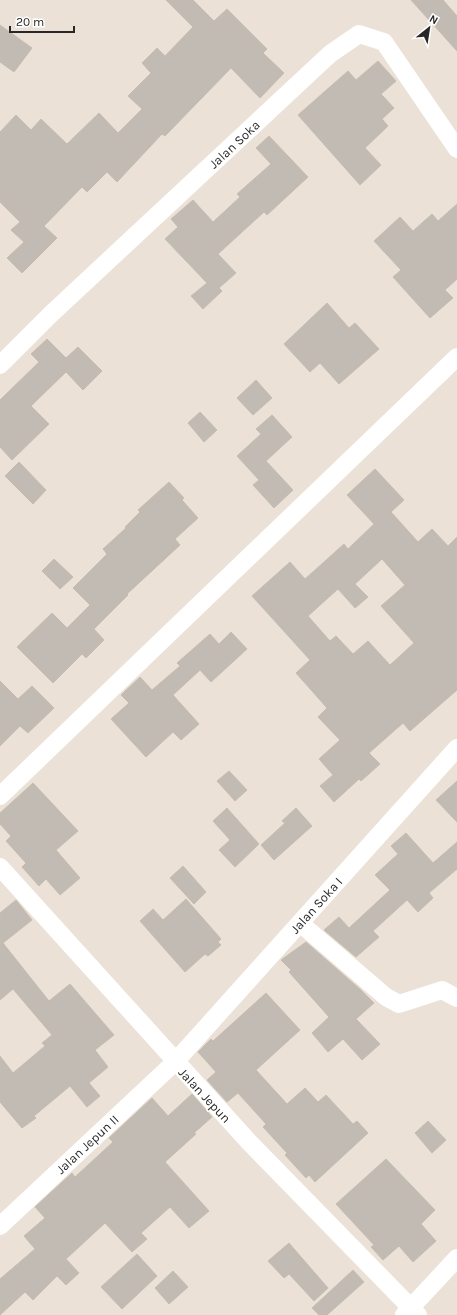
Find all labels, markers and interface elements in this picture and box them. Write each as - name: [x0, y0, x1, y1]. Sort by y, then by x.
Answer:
- scale bar: [10, 8, 74, 34]
- north arrow: [409, 8, 449, 48]
- text: N: [427, 12, 440, 27]
- text: 20 m: [16, 15, 44, 29]
- street label: Jalan Soka: [206, 117, 263, 172]
- street label: Jalan Soka I: [287, 874, 345, 936]
- street label: Jalan Jepun: [175, 1065, 234, 1126]
- street label: Jalan Jepun II: [53, 1112, 122, 1177]

